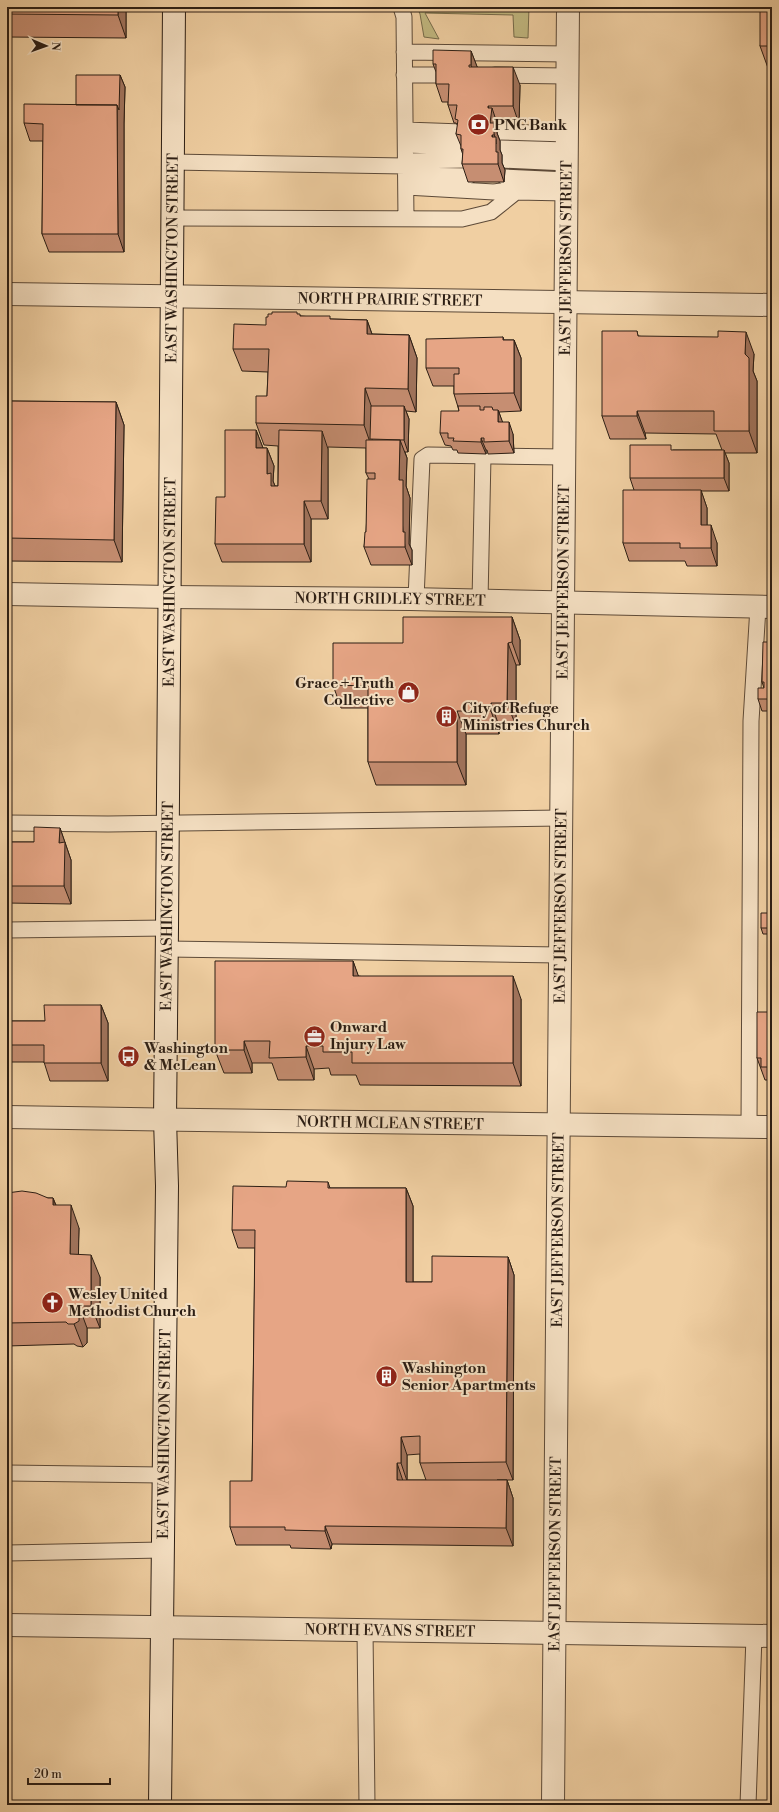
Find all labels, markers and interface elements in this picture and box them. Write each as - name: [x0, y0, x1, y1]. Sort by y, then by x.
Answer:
- north arrow: [26, 26, 66, 66]
- text: N: [48, 42, 62, 51]
- bank icon: PNC Bank: [466, 112, 492, 138]
- place label: PNC Bank: [494, 116, 568, 135]
- street label: EAST WASHINGTON STREET: [162, 153, 182, 363]
- street label: EAST JEFFERSON STREET: [556, 160, 576, 356]
- street label: NORTH PRAIRIE STREET: [297, 289, 483, 310]
- street label: EAST WASHINGTON STREET: [159, 477, 180, 687]
- street label: EAST JEFFERSON STREET: [553, 484, 574, 680]
- street label: NORTH GRIDLEY STREET: [294, 589, 486, 610]
- place label: Grace + Truth Collective: [295, 674, 395, 710]
- shop icon: Grace + Truth Collective: [396, 679, 422, 705]
- place label: City of Refuge Ministries Church: [462, 699, 590, 735]
- building icon: City of Refuge Ministries Church: [433, 704, 459, 730]
- street label: EAST WASHINGTON STREET: [157, 801, 177, 1011]
- street label: EAST JEFFERSON STREET: [550, 808, 571, 1004]
- place label: Onward Injury Law: [330, 1018, 406, 1054]
- office icon: Onward Injury Law: [301, 1023, 327, 1049]
- place label: Washington & McLean: [143, 1039, 229, 1075]
- bus stop icon: Washington & McLean: [116, 1044, 142, 1070]
- street label: NORTH MCLEAN STREET: [296, 1112, 484, 1134]
- street label: EAST JEFFERSON STREET: [547, 1132, 568, 1328]
- place label: Wesley United Methodist Church: [67, 1285, 197, 1321]
- church icon: Wesley United Methodist Church: [40, 1290, 66, 1316]
- street label: EAST WASHINGTON STREET: [154, 1328, 175, 1539]
- place label: Washington Senior Apartments: [401, 1359, 536, 1395]
- building icon: Washington Senior Apartments: [374, 1364, 400, 1390]
- street label: EAST JEFFERSON STREET: [545, 1456, 565, 1652]
- street label: NORTH EVANS STREET: [304, 1620, 476, 1641]
- scale bar: [28, 1760, 110, 1786]
- text: 20 m: [34, 1767, 62, 1782]

